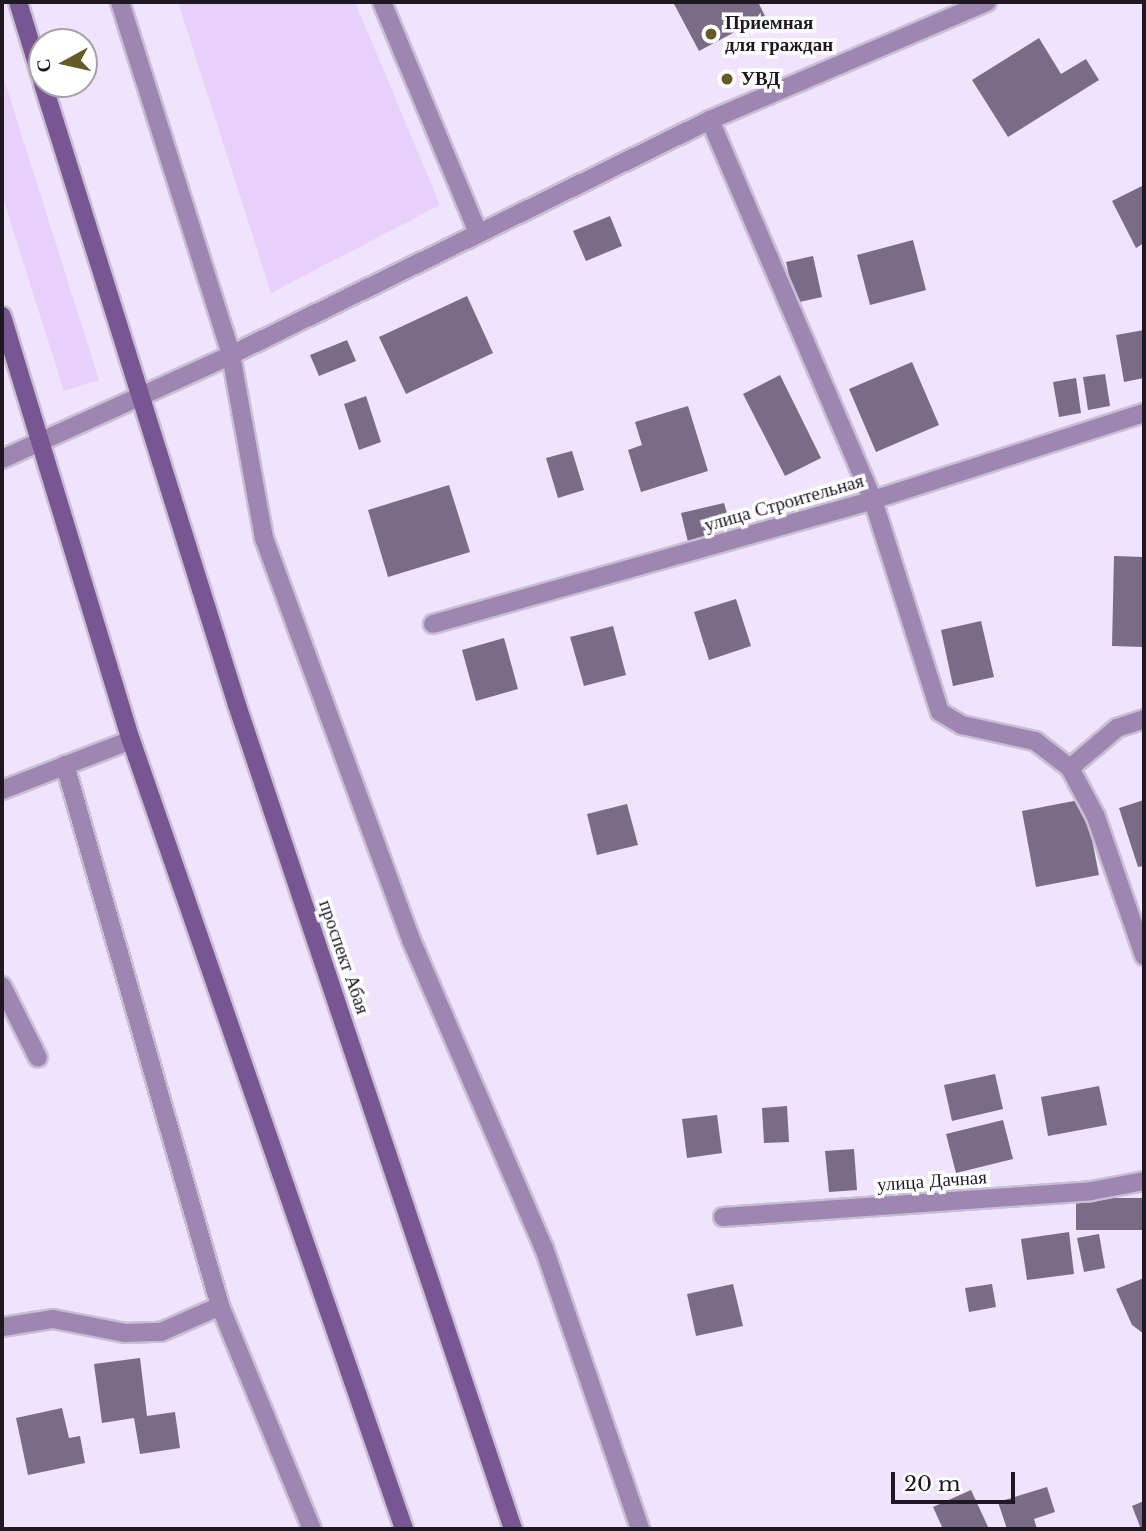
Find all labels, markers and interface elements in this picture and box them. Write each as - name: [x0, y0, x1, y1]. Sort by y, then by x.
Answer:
- place label: Приемная для граждан: [725, 12, 833, 56]
- marker: Приемная для граждан: [703, 26, 719, 42]
- north arrow: [28, 28, 98, 98]
- text: С: [31, 57, 56, 74]
- place label: УВД: [741, 68, 780, 90]
- marker: УВД: [719, 71, 735, 87]
- street label: улица Строительная: [702, 469, 866, 537]
- street label: проспект Абая: [314, 897, 374, 1017]
- street label: улица Дачная: [876, 1166, 988, 1196]
- scale bar: [894, 1458, 1018, 1502]
- text: 20 m: [904, 1471, 961, 1497]

